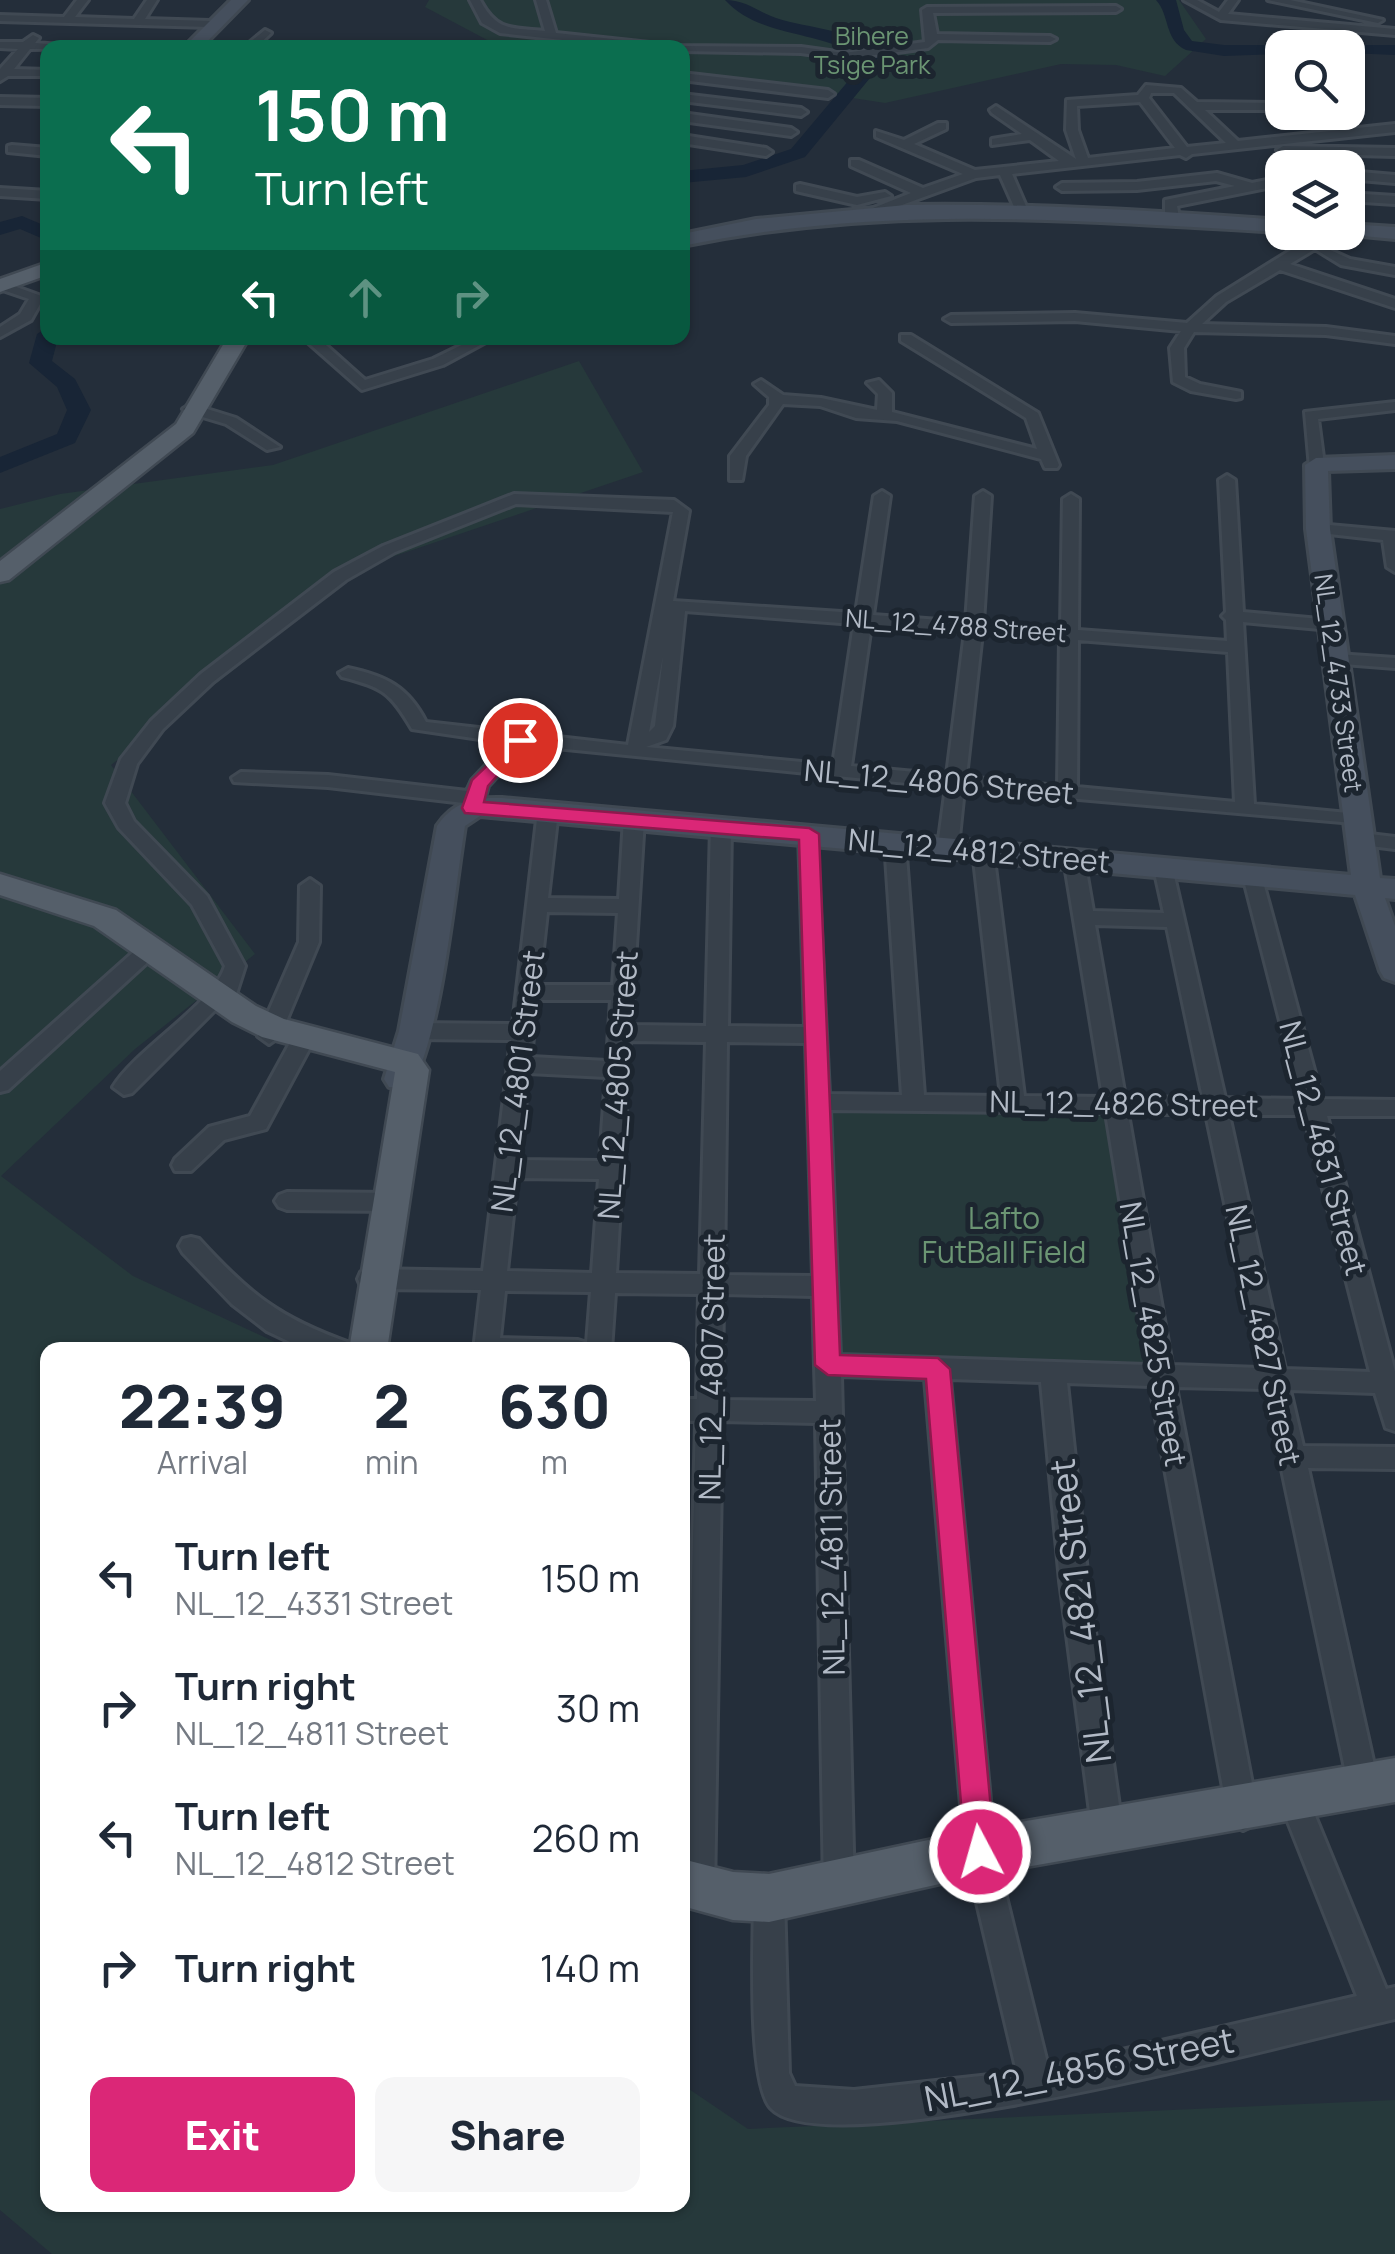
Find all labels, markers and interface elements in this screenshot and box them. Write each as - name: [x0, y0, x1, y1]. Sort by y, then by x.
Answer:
- park label: Bihere Tsige Park: [814, 18, 931, 82]
- map controls: [1265, 30, 1365, 250]
- button: search: [1265, 30, 1365, 130]
- text: 150 m: [255, 66, 450, 162]
- icon: left: [90, 80, 220, 210]
- button: layers: [1265, 150, 1365, 250]
- text: Turn left: [255, 157, 429, 219]
- icon: left: [233, 270, 288, 325]
- icon: ahead: [338, 270, 393, 325]
- icon: right: [443, 270, 498, 325]
- street label: NL_12_4733 Street: [1306, 572, 1372, 794]
- street label: NL_12_4788 Street: [844, 600, 1068, 650]
- pin: [478, 698, 563, 783]
- icon: arrive: [493, 713, 548, 768]
- street label: NL_12_4806 Street: [803, 749, 1075, 813]
- street label: NL_12_4812 Street: [847, 818, 1111, 882]
- street label: NL_12_4801 Street: [481, 948, 553, 1214]
- street label: NL_12_4805 Street: [587, 949, 647, 1221]
- street label: NL_12_4831 Street: [1270, 1016, 1378, 1280]
- street label: NL_12_4826 Street: [989, 1080, 1259, 1126]
- park label: Lafto FutBall Field: [922, 1197, 1086, 1272]
- street label: NL_12_4825 Street: [1111, 1199, 1197, 1469]
- street label: NL_12_4827 Street: [1216, 1201, 1312, 1469]
- street label: NL_12_4807 Street: [688, 1233, 734, 1501]
- text: 22:39: [119, 1364, 286, 1446]
- text: 2: [374, 1364, 410, 1446]
- text: 630: [498, 1364, 611, 1446]
- street label: NL_12_4811 Street: [808, 1418, 854, 1676]
- text: Arrival: [157, 1440, 248, 1484]
- text: min: [365, 1440, 419, 1484]
- text: m: [541, 1440, 568, 1484]
- street label: NL_12_4821 Street: [1038, 1456, 1122, 1766]
- text: Turn left: [175, 1529, 331, 1581]
- icon: left: [90, 1550, 145, 1605]
- text: 150 m: [540, 1551, 640, 1603]
- text: NL_12_4331 Street: [175, 1581, 453, 1625]
- text: Turn right: [175, 1659, 356, 1711]
- icon: right: [90, 1680, 145, 1735]
- text: 30 m: [556, 1681, 640, 1733]
- text: NL_12_4811 Street: [175, 1711, 449, 1755]
- text: Turn left: [175, 1789, 331, 1841]
- position arrow: [928, 1800, 1032, 1904]
- icon: left: [90, 1810, 145, 1865]
- text: 260 m: [532, 1811, 640, 1863]
- text: NL_12_4812 Street: [175, 1841, 455, 1885]
- icon: right: [90, 1940, 145, 1995]
- text: Turn right: [175, 1941, 356, 1993]
- text: 140 m: [540, 1941, 640, 1993]
- street label: NL_12_4856 Street: [920, 2015, 1238, 2123]
- button: Exit: [90, 2077, 355, 2192]
- button: Share: [375, 2077, 640, 2192]

